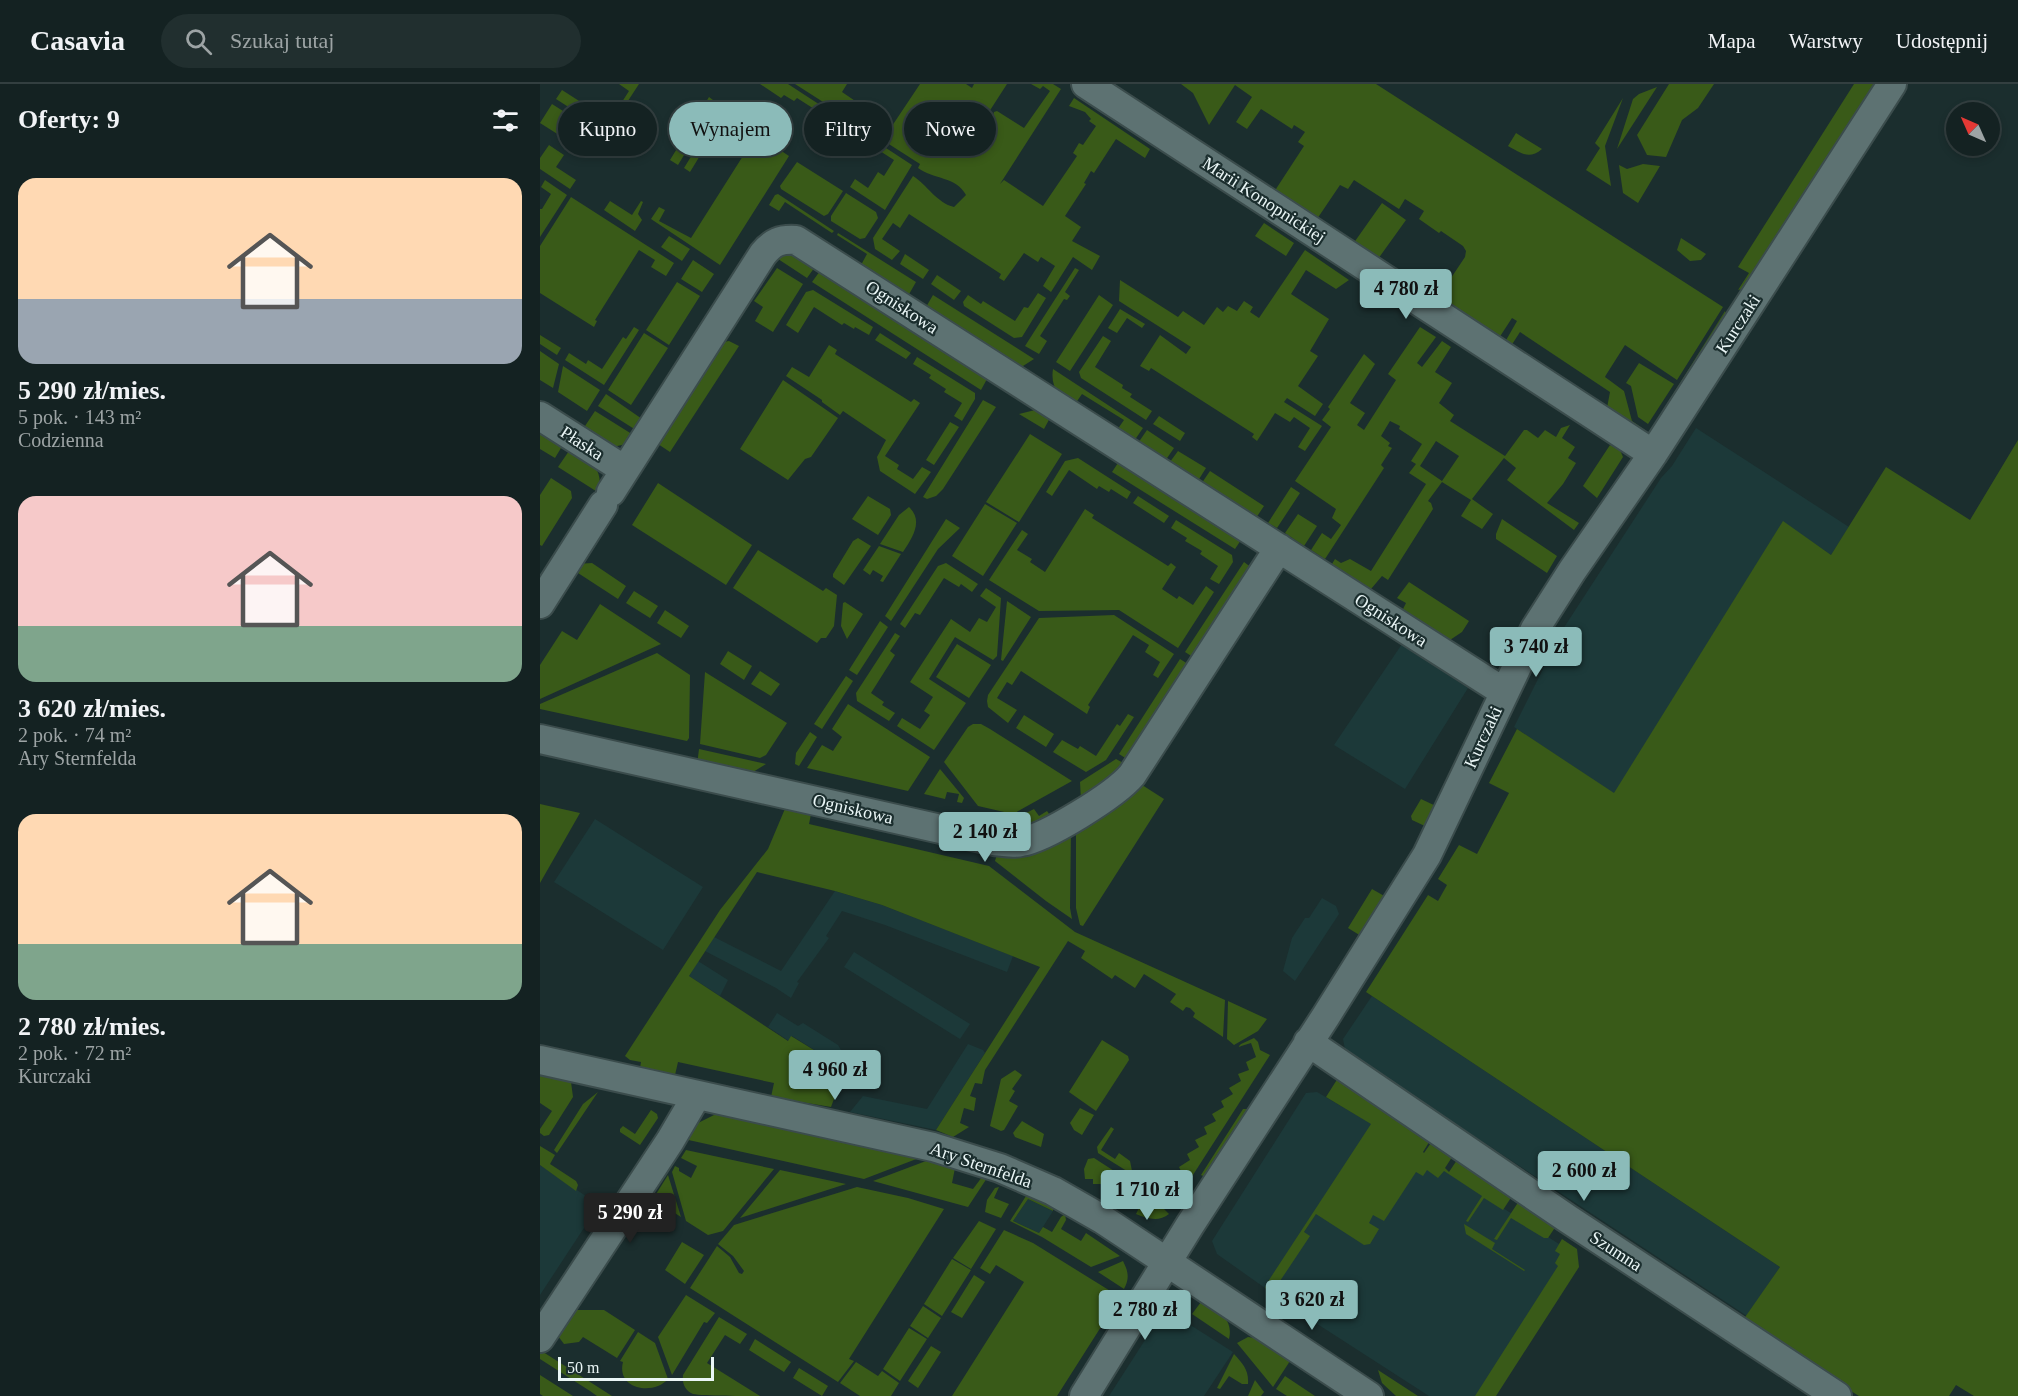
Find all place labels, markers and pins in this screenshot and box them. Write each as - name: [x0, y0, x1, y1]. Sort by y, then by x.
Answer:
- pin: 4 780 zł: [1344, 269, 1468, 320]
- pin: 3 740 zł: [1474, 627, 1598, 678]
- pin: 2 140 zł: [923, 812, 1047, 863]
- pin: 4 960 zł: [773, 1050, 897, 1101]
- pin: 2 600 zł: [1522, 1151, 1646, 1202]
- pin: 1 710 zł: [1085, 1170, 1209, 1221]
- pin: 5 290 zł: [568, 1193, 692, 1244]
- pin: 3 620 zł: [1250, 1280, 1374, 1331]
- pin: 2 780 zł: [1083, 1290, 1207, 1341]

